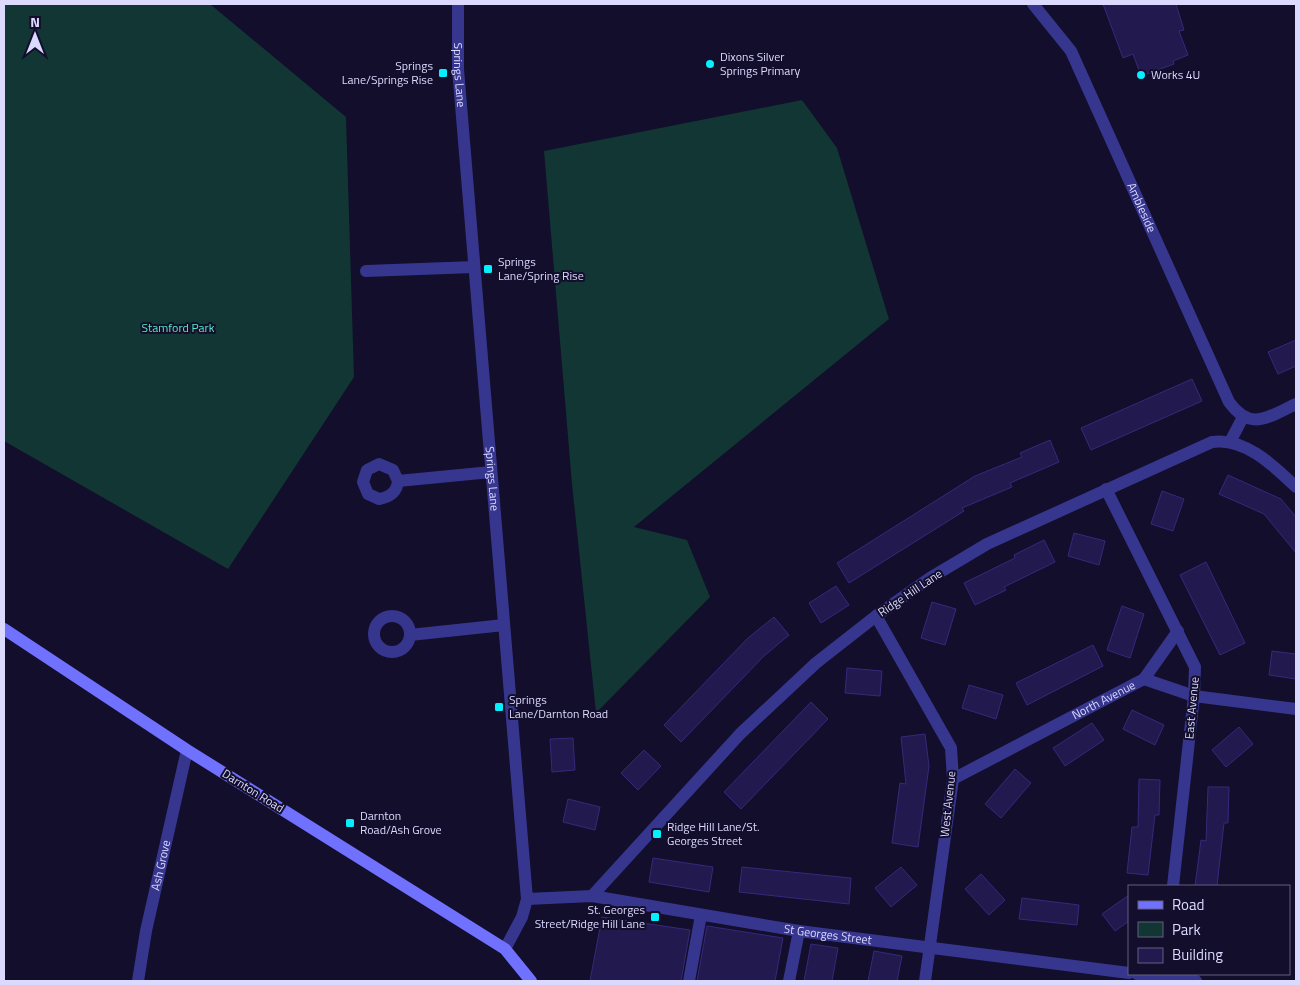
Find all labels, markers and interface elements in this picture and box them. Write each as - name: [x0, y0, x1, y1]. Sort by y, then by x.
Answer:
- north arrow: [10, 10, 60, 60]
- text: N: [30, 11, 40, 32]
- street label: Springs Lane: [449, 43, 471, 108]
- place label: Dixons Silver Springs Primary: [720, 47, 801, 80]
- place label: Springs Lane/Springs Rise: [342, 56, 433, 89]
- marker: Dixons Silver Springs Primary: [704, 58, 716, 70]
- place label: Works 4U: [1151, 65, 1200, 84]
- marker: Springs Lane/Springs Rise: [437, 67, 449, 79]
- marker: Works 4U: [1135, 69, 1147, 81]
- street label: Ambleside: [1122, 179, 1161, 235]
- place label: Springs Lane/Spring Rise: [498, 252, 584, 285]
- marker: Springs Lane/Spring Rise: [482, 263, 494, 275]
- park label: Stamford Park: [142, 318, 215, 337]
- street label: Springs Lane: [480, 445, 505, 512]
- street label: Ridge Hill Lane: [874, 564, 946, 621]
- street label: North Avenue: [1068, 675, 1139, 724]
- street label: East Avenue: [1179, 676, 1204, 740]
- place label: Springs Lane/Darnton Road: [509, 690, 608, 723]
- marker: Springs Lane/Darnton Road: [493, 701, 505, 713]
- street label: Darnton Road: [219, 764, 288, 817]
- street label: West Avenue: [935, 770, 960, 838]
- place label: Darnton Road/Ash Grove: [360, 806, 442, 839]
- marker: Darnton Road/Ash Grove: [344, 817, 356, 829]
- place label: Ridge Hill Lane/St. Georges Street: [667, 817, 760, 850]
- marker: Ridge Hill Lane/St. Georges Street: [651, 828, 663, 840]
- street label: Ash Grove: [145, 838, 175, 892]
- legend: [1128, 885, 1290, 975]
- text: Road: [1172, 893, 1204, 916]
- place label: St. Georges Street/Ridge Hill Lane: [535, 900, 645, 933]
- marker: St. Georges Street/Ridge Hill Lane: [649, 911, 661, 923]
- text: Park: [1172, 918, 1201, 941]
- street label: St Georges Street: [782, 919, 874, 949]
- text: Building: [1172, 943, 1223, 966]

